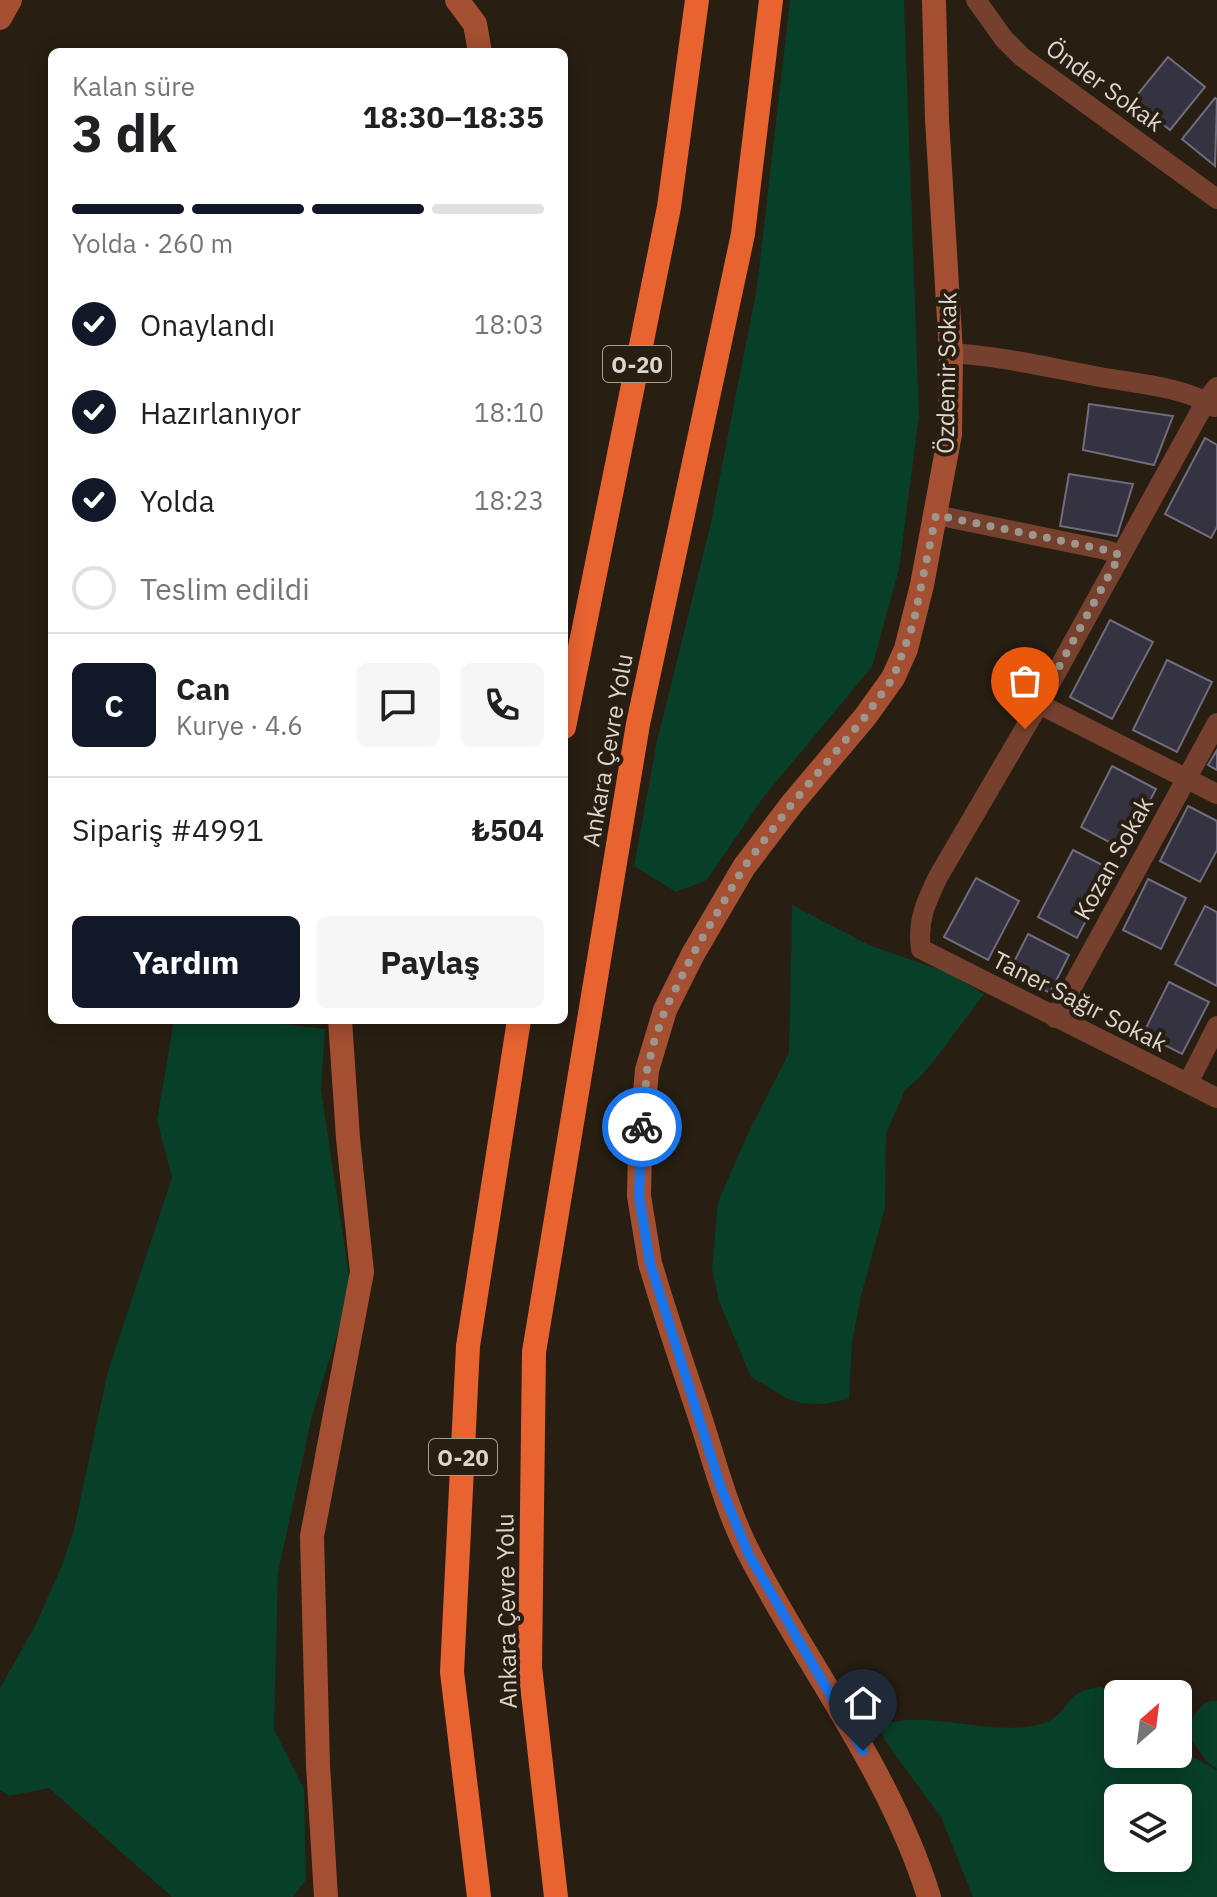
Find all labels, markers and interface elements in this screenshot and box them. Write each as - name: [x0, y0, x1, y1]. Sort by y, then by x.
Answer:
- street label: Önder Sokak: [1040, 32, 1170, 139]
- text: Kalan süre: [72, 69, 195, 103]
- text: 18:30–18:35: [363, 97, 544, 136]
- text: 3 dk: [72, 99, 177, 166]
- text: Yolda · 260 m: [72, 226, 233, 260]
- street label: Özdemir Sokak: [929, 291, 963, 454]
- icon: check: [72, 302, 116, 346]
- text: Onaylandı: [140, 305, 275, 344]
- text: 18:03: [474, 307, 544, 341]
- road number: O-20: [603, 346, 671, 382]
- icon: check: [72, 390, 116, 434]
- text: Hazırlanıyor: [140, 393, 301, 432]
- text: 18:10: [474, 395, 544, 429]
- icon: check: [72, 478, 116, 522]
- text: Yolda: [140, 481, 215, 520]
- text: 18:23: [474, 483, 544, 517]
- text: Teslim edildi: [140, 569, 310, 608]
- pin: [991, 647, 1059, 729]
- street label: Ankara Çevre Yolu: [574, 651, 640, 849]
- icon: bag: [1003, 659, 1047, 703]
- button: chat: [356, 663, 440, 747]
- button: phone: [460, 663, 544, 747]
- text: Can: [176, 669, 230, 708]
- text: C: [104, 686, 124, 725]
- text: Kurye · 4.6: [176, 708, 303, 742]
- street label: Kozan Sokak: [1066, 790, 1160, 925]
- text: Sipariş #4991: [72, 810, 264, 849]
- text: ₺504: [472, 810, 544, 849]
- button: Yardım: [72, 916, 300, 1008]
- button: Paylaş: [316, 916, 544, 1008]
- street label: Taner Sağır Sokak: [987, 943, 1173, 1059]
- courier: [602, 1087, 682, 1167]
- icon: bike: [620, 1105, 664, 1149]
- road number: O-20: [429, 1439, 497, 1475]
- street label: Ankara Çevre Yolu: [488, 1513, 524, 1709]
- pin: [829, 1669, 897, 1751]
- north arrow: [1104, 1680, 1192, 1768]
- map controls: [1104, 1680, 1192, 1872]
- icon: home: [841, 1681, 885, 1725]
- button: layers: [1104, 1784, 1192, 1872]

